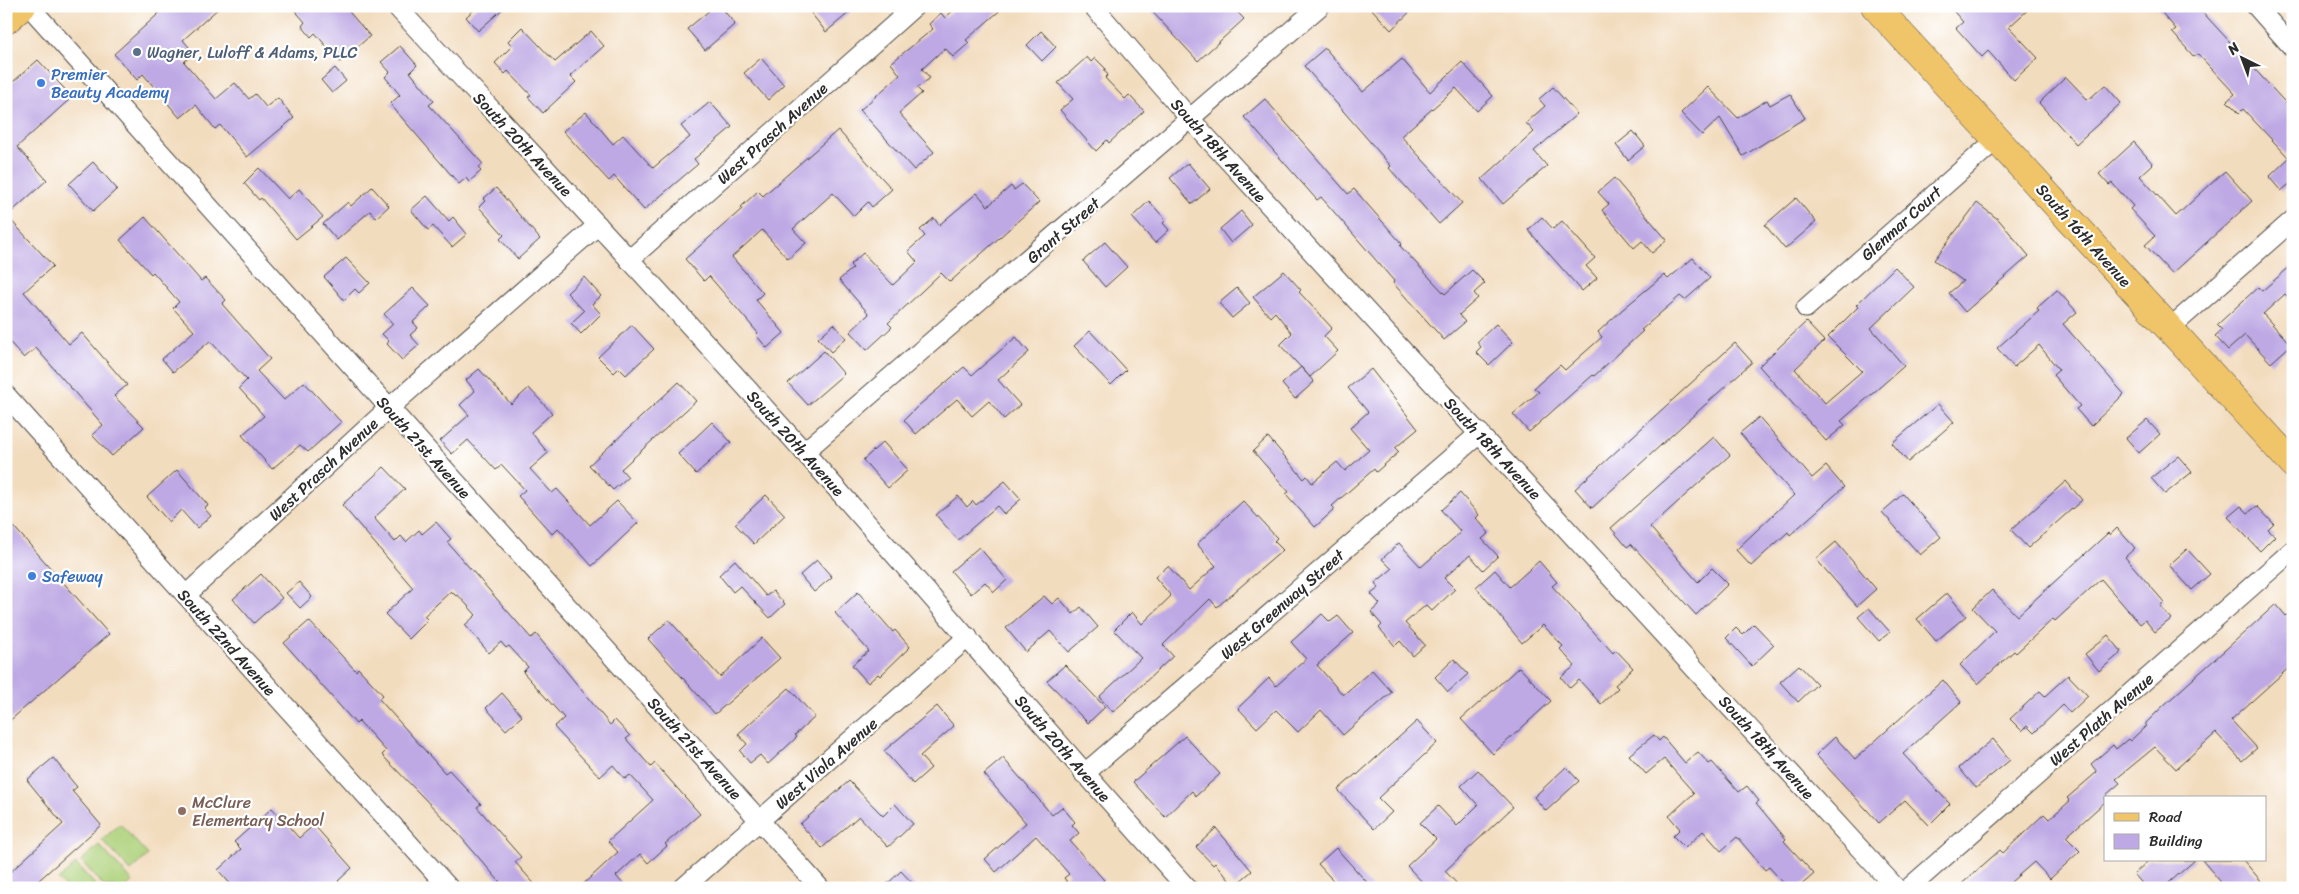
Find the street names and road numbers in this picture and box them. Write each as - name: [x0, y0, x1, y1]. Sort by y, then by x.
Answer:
- street label: West Prasch Avenue: [710, 75, 835, 192]
- street label: South 20th Avenue: [466, 85, 580, 204]
- street label: South 18th Avenue: [1163, 91, 1274, 210]
- street label: South 16th Avenue: [2029, 176, 2139, 294]
- street label: Glenmar Court: [1854, 178, 1949, 268]
- street label: Grant Street: [1020, 189, 1107, 271]
- street label: South 20th Avenue: [739, 383, 852, 504]
- street label: South 21st Avenue: [369, 389, 479, 506]
- street label: South 18th Avenue: [1437, 390, 1549, 507]
- street label: West Prasch Avenue: [262, 410, 385, 528]
- street label: West Greenway Street: [1213, 541, 1352, 667]
- street label: South 22nd Avenue: [170, 582, 283, 703]
- street label: West Plath Avenue: [2042, 665, 2161, 774]
- street label: South 20th Avenue: [1007, 688, 1118, 809]
- street label: South 18th Avenue: [1711, 688, 1822, 807]
- street label: South 21st Avenue: [640, 690, 750, 807]
- street label: West Viola Avenue: [768, 710, 885, 817]

